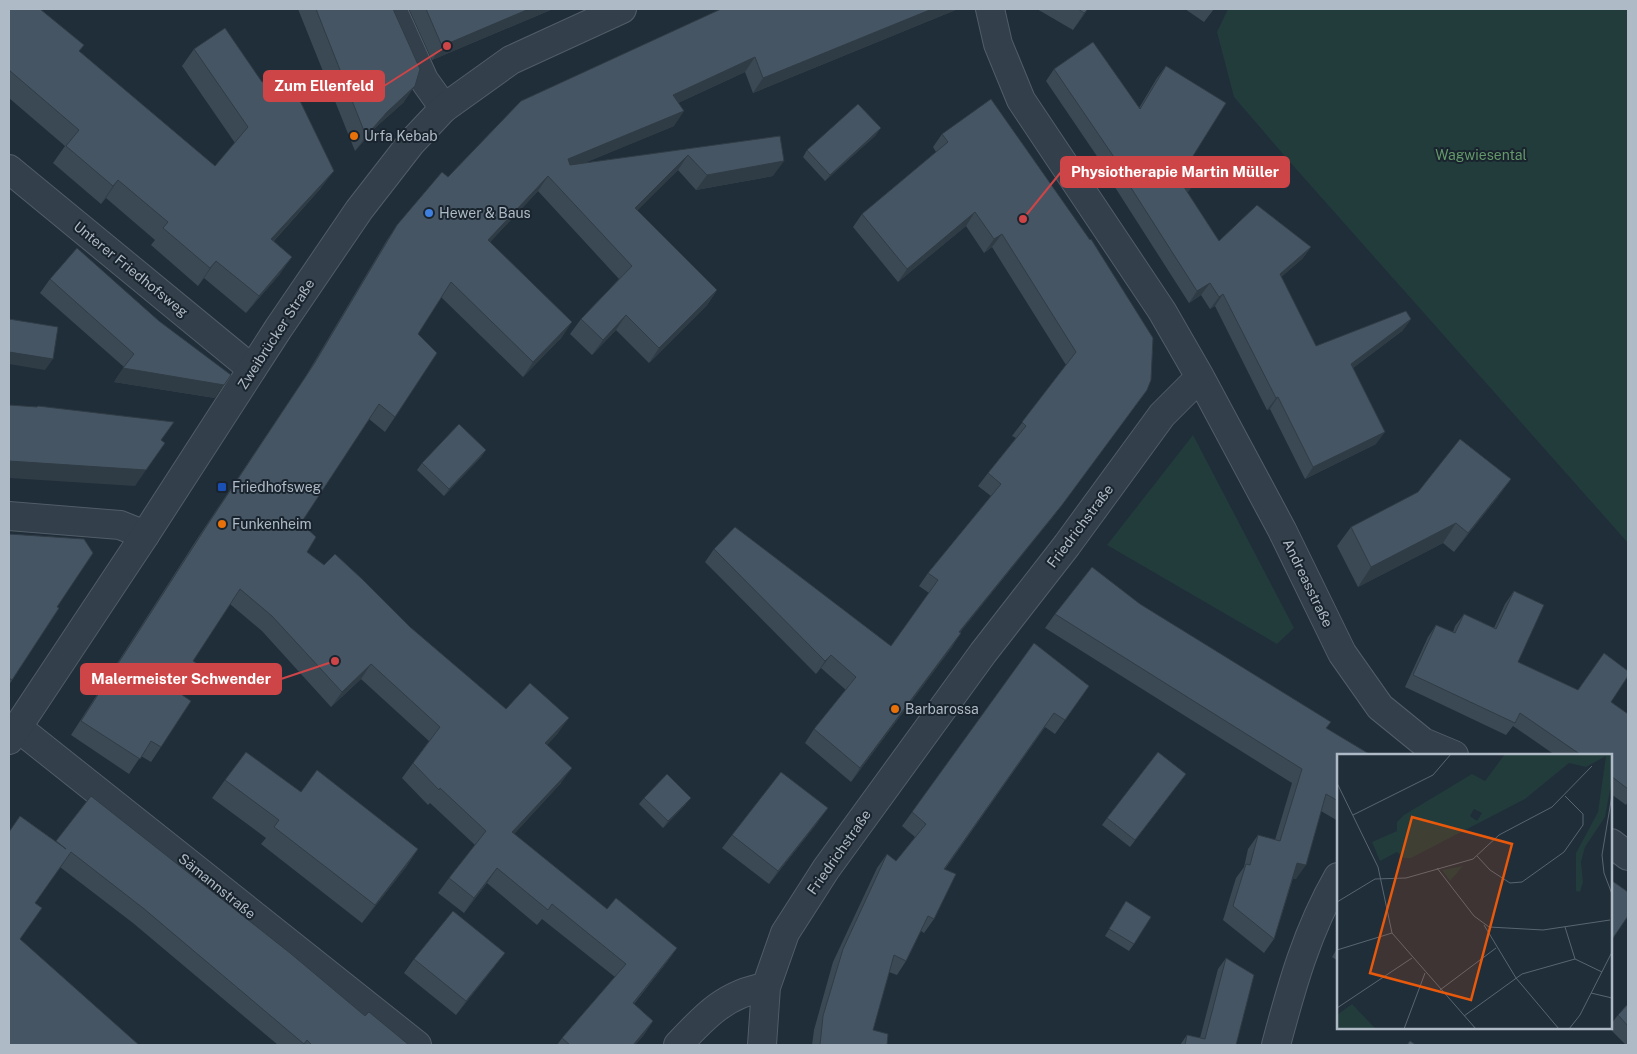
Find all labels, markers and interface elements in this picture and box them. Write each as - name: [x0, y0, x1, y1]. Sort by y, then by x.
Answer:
- callout: Zum Ellenfeld: [264, 71, 384, 101]
- text: Zum Ellenfeld: [274, 77, 374, 94]
- place label: Urfa Kebab: [364, 128, 438, 144]
- marker: Urfa Kebab: [348, 130, 360, 142]
- park label: Wagwiesental: [1435, 147, 1527, 163]
- callout: Physiotherapie Martin Müller: [1061, 157, 1289, 187]
- text: Physiotherapie Martin Müller: [1071, 163, 1279, 180]
- place label: Hewer & Baus: [439, 205, 531, 221]
- marker: Hewer & Baus: [423, 207, 435, 219]
- street label: Unterer Friedhofsweg: [71, 218, 191, 320]
- street label: Zweibrücker Straße: [234, 276, 318, 392]
- place label: Friedhofsweg: [232, 479, 322, 495]
- marker: Friedhofsweg: [216, 481, 228, 493]
- street label: Friedrichstraße: [1044, 481, 1116, 571]
- place label: Funkenheim: [232, 516, 312, 532]
- marker: Funkenheim: [216, 518, 228, 530]
- street label: Andreasstraße: [1280, 536, 1336, 630]
- callout: Malermeister Schwender: [81, 664, 281, 694]
- text: Malermeister Schwender: [91, 670, 271, 687]
- place label: Barbarossa: [905, 701, 979, 717]
- marker: Barbarossa: [889, 703, 901, 715]
- inset map: [1337, 754, 1612, 1029]
- street label: Friedrichstraße: [804, 807, 874, 897]
- street label: Sämannstraße: [175, 850, 259, 922]

